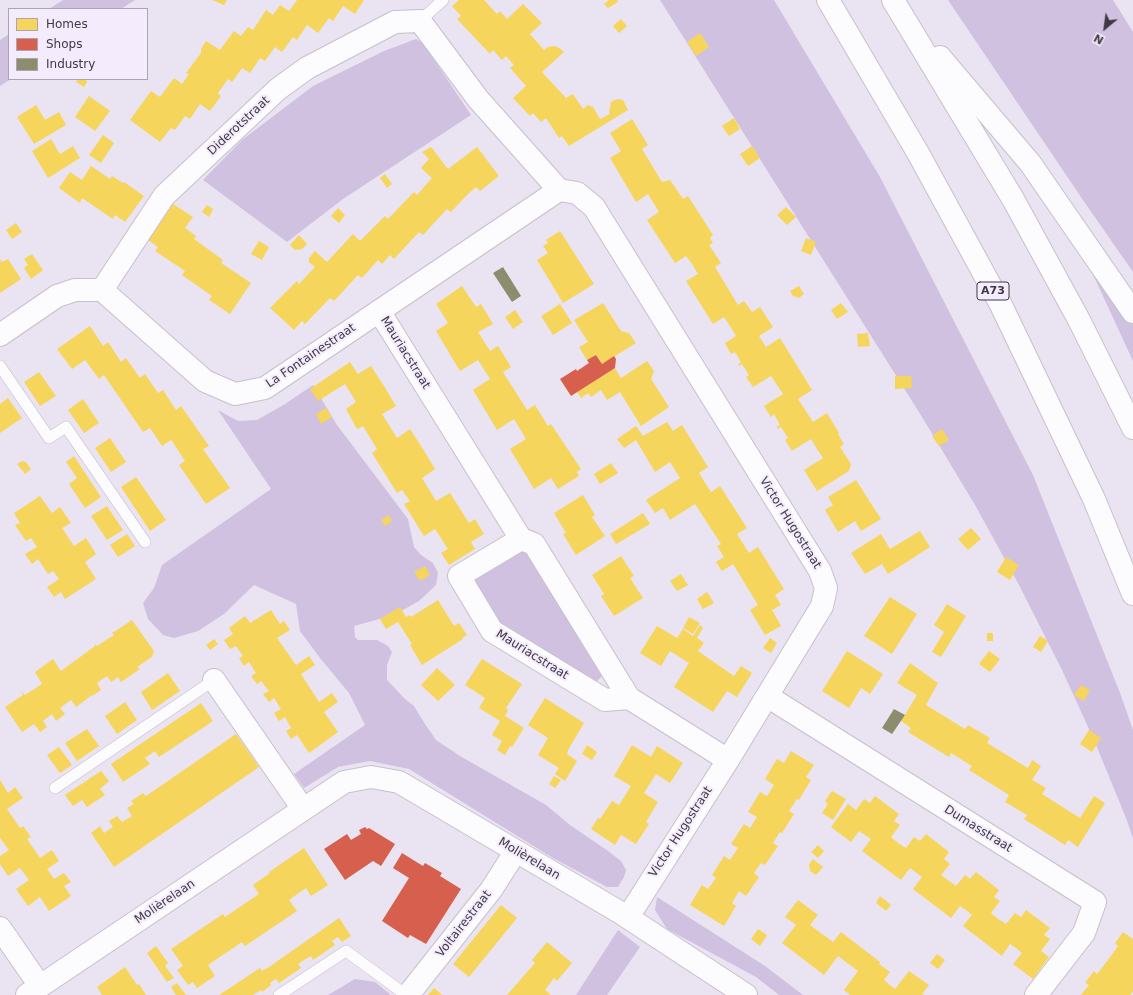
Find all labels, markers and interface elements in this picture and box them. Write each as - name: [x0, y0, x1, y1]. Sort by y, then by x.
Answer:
- legend: [8, 8, 148, 80]
- north arrow: [1085, 8, 1125, 48]
- text: Homes: [46, 17, 88, 31]
- text: N: [1092, 31, 1106, 47]
- text: Shops: [46, 37, 82, 51]
- text: Industry: [46, 57, 95, 71]
- street label: Diderotstraat: [205, 94, 273, 158]
- road number: A73: [977, 282, 1009, 300]
- street label: Mauriacstraat: [377, 314, 433, 392]
- street label: La Fontainestraat: [263, 321, 359, 391]
- street label: Victor Hugostraat: [756, 474, 824, 572]
- street label: Mauriacstraat: [493, 627, 571, 683]
- street label: Victor Hugostraat: [646, 784, 716, 880]
- street label: Dumasstraat: [941, 802, 1015, 856]
- street label: Molièrelaan: [496, 835, 562, 883]
- street label: Molièrelaan: [132, 877, 198, 927]
- street label: Voltairestraat: [433, 888, 495, 960]

